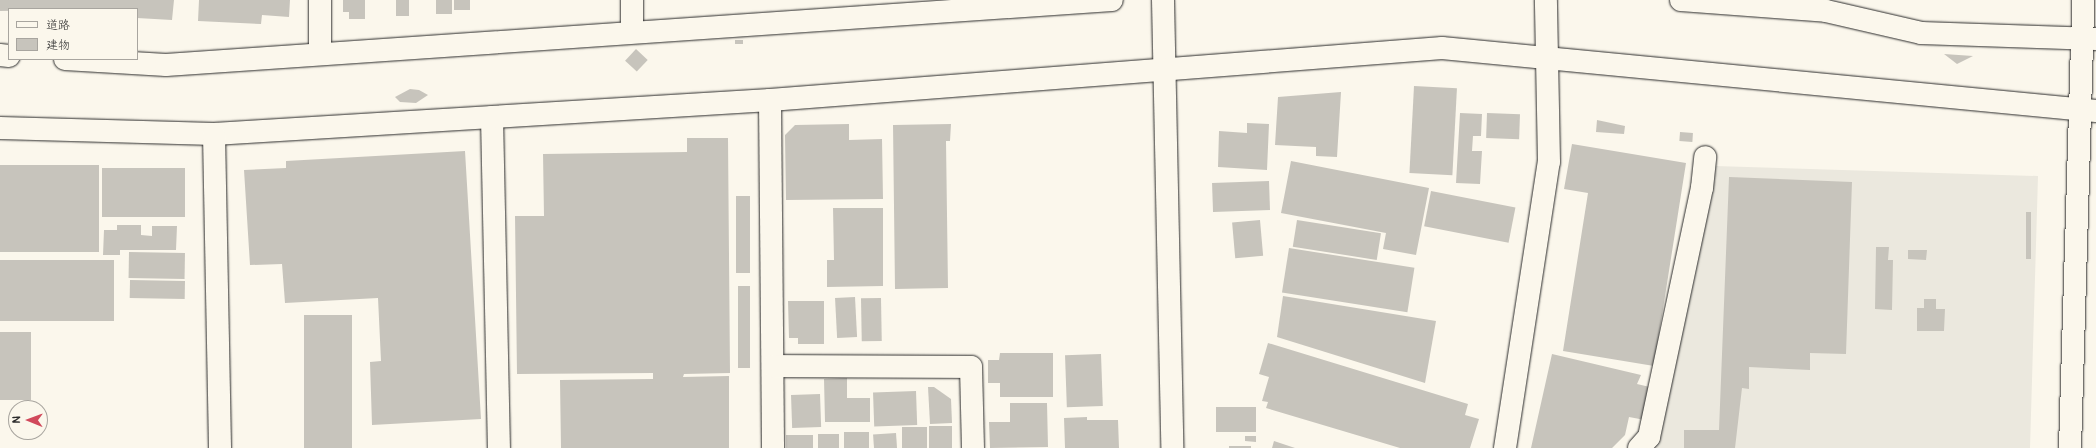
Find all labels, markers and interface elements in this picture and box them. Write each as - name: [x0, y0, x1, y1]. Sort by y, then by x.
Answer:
- legend: [8, 8, 138, 60]
- text: 道路: [46, 18, 70, 33]
- text: 建物: [46, 38, 70, 53]
- north arrow: [8, 400, 48, 440]
- text: N: [10, 416, 23, 424]

